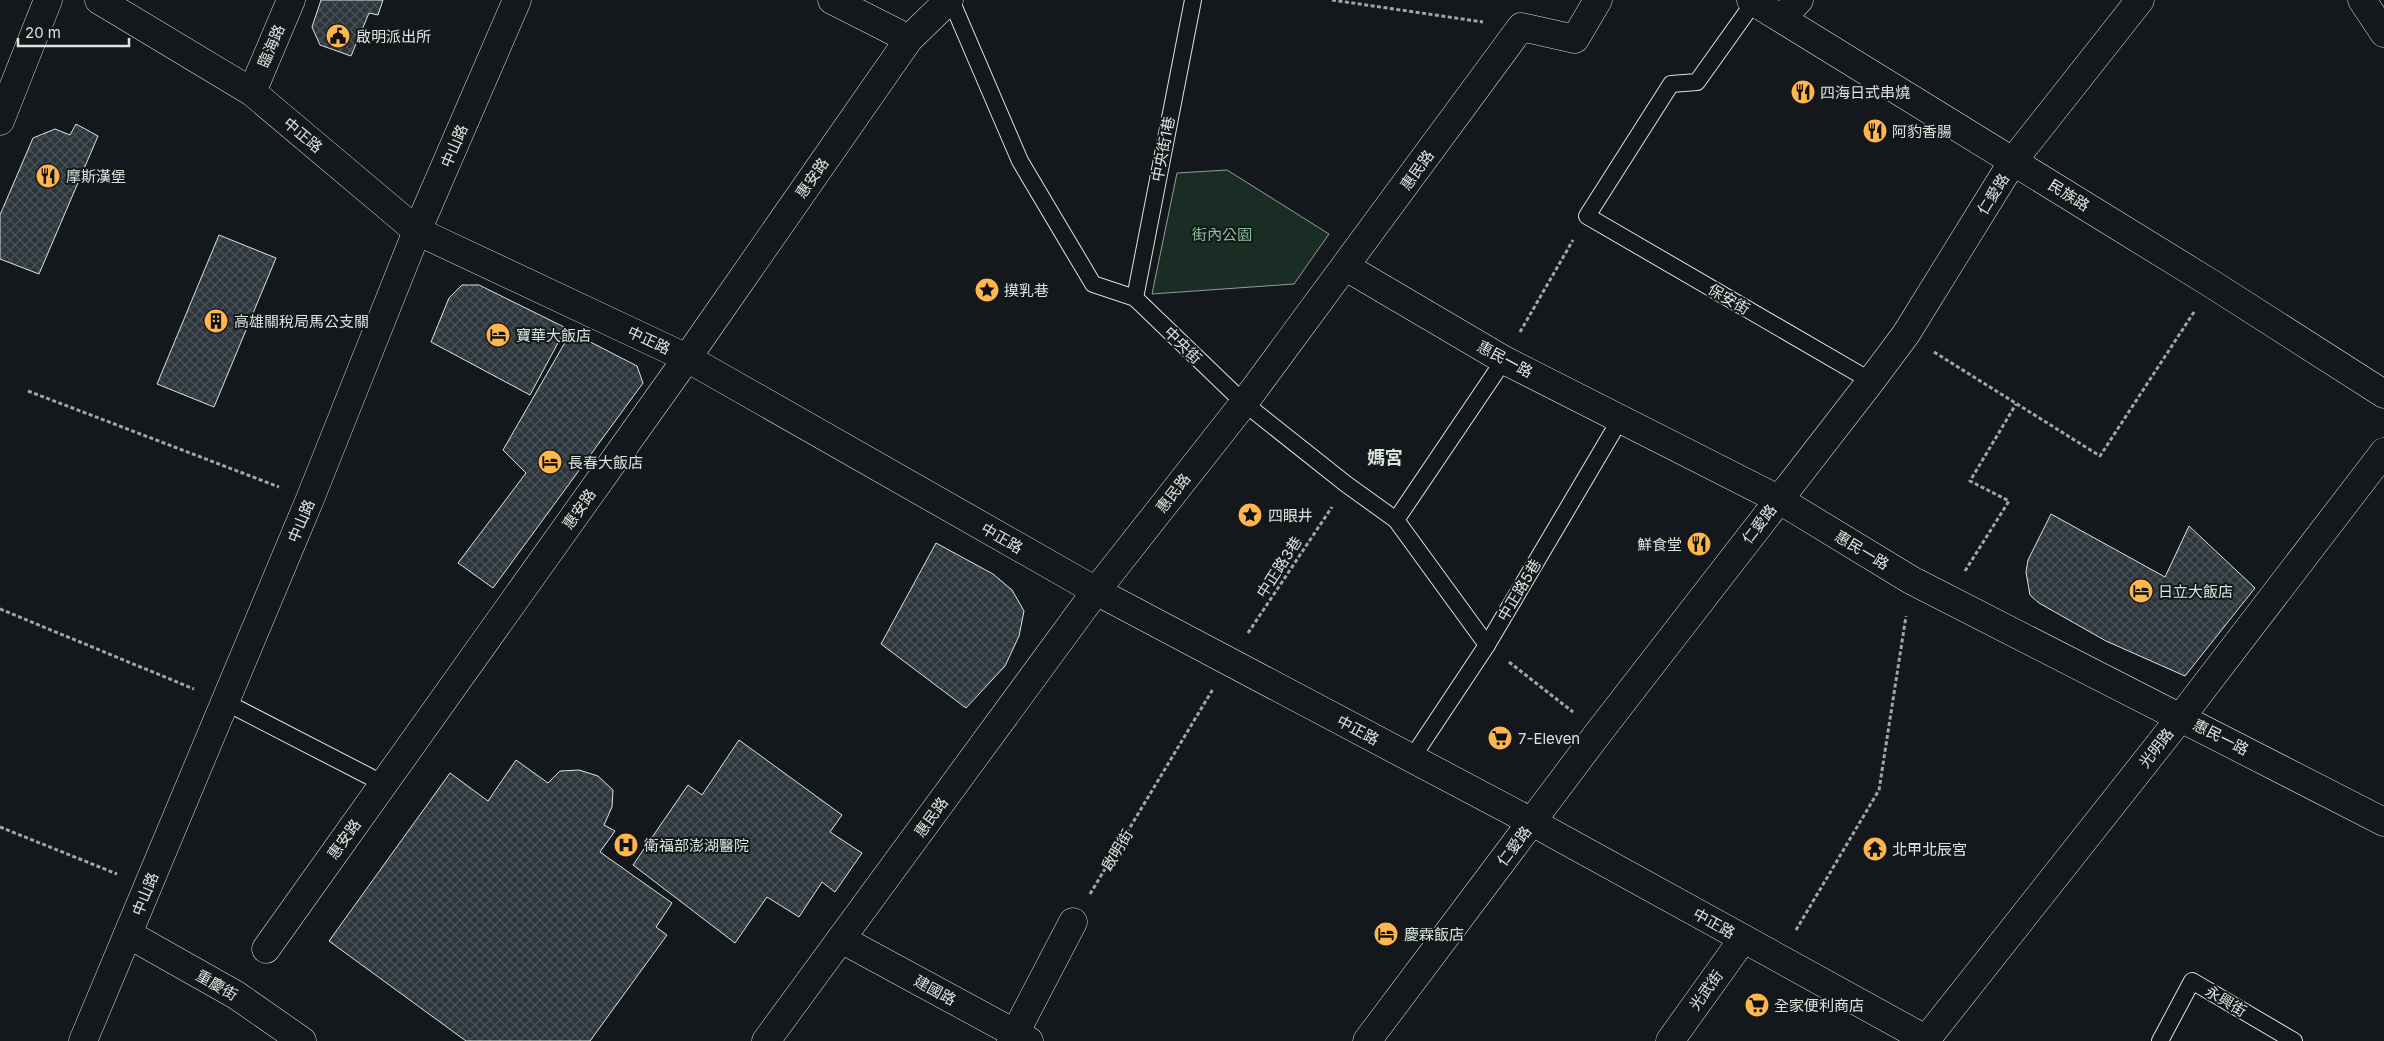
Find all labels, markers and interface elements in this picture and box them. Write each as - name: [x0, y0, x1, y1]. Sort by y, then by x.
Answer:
- scale bar: [18, 15, 129, 47]
- street label: 臨海路: [253, 22, 289, 70]
- text: 20 m: [25, 23, 61, 42]
- public building icon: 啟明派出所: [325, 23, 351, 49]
- place label: 啟明派出所: [356, 27, 431, 46]
- restaurant icon: 四海日式串燒: [1790, 79, 1816, 105]
- place label: 四海日式串燒: [1820, 83, 1910, 102]
- street label: 中正路: [280, 113, 326, 157]
- street label: 中央街1巷: [1147, 115, 1179, 183]
- restaurant icon: 阿豹香腸: [1862, 118, 1888, 144]
- street label: 中山路: [436, 122, 472, 170]
- place label: 阿豹香腸: [1892, 122, 1952, 141]
- street label: 惠民路: [1396, 146, 1438, 194]
- street label: 惠安路: [791, 154, 833, 202]
- restaurant icon: 摩斯漢堡: [35, 163, 61, 189]
- place label: 摩斯漢堡: [66, 167, 126, 186]
- street label: 仁愛路: [1973, 170, 2013, 218]
- street label: 民族路: [2045, 175, 2093, 215]
- park label: 街內公園: [1192, 225, 1252, 244]
- place icon: 摸乳巷: [974, 277, 1000, 303]
- street label: 保安街: [1705, 280, 1753, 318]
- place label: 摸乳巷: [1004, 281, 1049, 300]
- building icon: 高雄關稅局馬公支關: [203, 308, 229, 334]
- place label: 高雄關稅局馬公支關: [234, 312, 369, 331]
- hotel icon: 寶華大飯店: [485, 322, 511, 348]
- street label: 中正路: [625, 322, 673, 358]
- street label: 中央街: [1160, 323, 1206, 367]
- place label: 寶華大飯店: [516, 326, 591, 345]
- street label: 惠民一路: [1474, 337, 1536, 381]
- district label: 媽宮: [1367, 447, 1403, 468]
- hotel icon: 長春大飯店: [537, 449, 563, 475]
- place label: 長春大飯店: [568, 453, 643, 472]
- street label: 惠民路: [1152, 469, 1194, 517]
- street label: 惠安路: [558, 485, 600, 533]
- street label: 中山路: [283, 497, 319, 545]
- street label: 仁愛路: [1738, 500, 1780, 548]
- place icon: 四眼井: [1237, 502, 1263, 528]
- place label: 四眼井: [1268, 506, 1313, 525]
- street label: 中正路: [978, 519, 1026, 557]
- street label: 惠民一路: [1831, 526, 1893, 574]
- restaurant icon: 鮮食堂: [1686, 531, 1712, 557]
- street label: 中正路3巷: [1252, 533, 1306, 601]
- place label: 鮮食堂: [1637, 535, 1682, 554]
- street label: 中正路5巷: [1493, 555, 1545, 625]
- hotel icon: 日立大飯店: [2128, 578, 2154, 604]
- place label: 日立大飯店: [2158, 582, 2233, 601]
- street label: 中正路: [1334, 711, 1382, 749]
- street label: 惠民一路: [2190, 715, 2252, 759]
- street label: 光明路: [2135, 724, 2177, 772]
- supermarket icon: 7-Eleven: [1487, 725, 1513, 751]
- place label: 7-Eleven: [1518, 729, 1580, 748]
- street label: 惠民路: [910, 793, 952, 841]
- street label: 惠安路: [323, 815, 365, 863]
- street label: 仁愛路: [1493, 822, 1535, 870]
- street label: 啟明街: [1097, 826, 1137, 874]
- hospital icon: 衛福部澎湖醫院: [613, 832, 639, 858]
- place label: 衛福部澎湖醫院: [644, 836, 749, 855]
- temple icon: 北甲北辰宮: [1862, 836, 1888, 862]
- place label: 北甲北辰宮: [1892, 840, 1967, 859]
- street label: 中山路: [128, 870, 162, 918]
- street label: 中正路: [1690, 904, 1738, 942]
- hotel icon: 慶霖飯店: [1373, 921, 1399, 947]
- place label: 慶霖飯店: [1404, 925, 1464, 944]
- street label: 重慶街: [193, 966, 241, 1004]
- street label: 光武街: [1685, 966, 1727, 1014]
- street label: 建國路: [911, 971, 959, 1009]
- street label: 永興街: [2202, 981, 2250, 1021]
- supermarket icon: 全家便利商店: [1744, 992, 1770, 1018]
- place label: 全家便利商店: [1774, 996, 1864, 1015]

